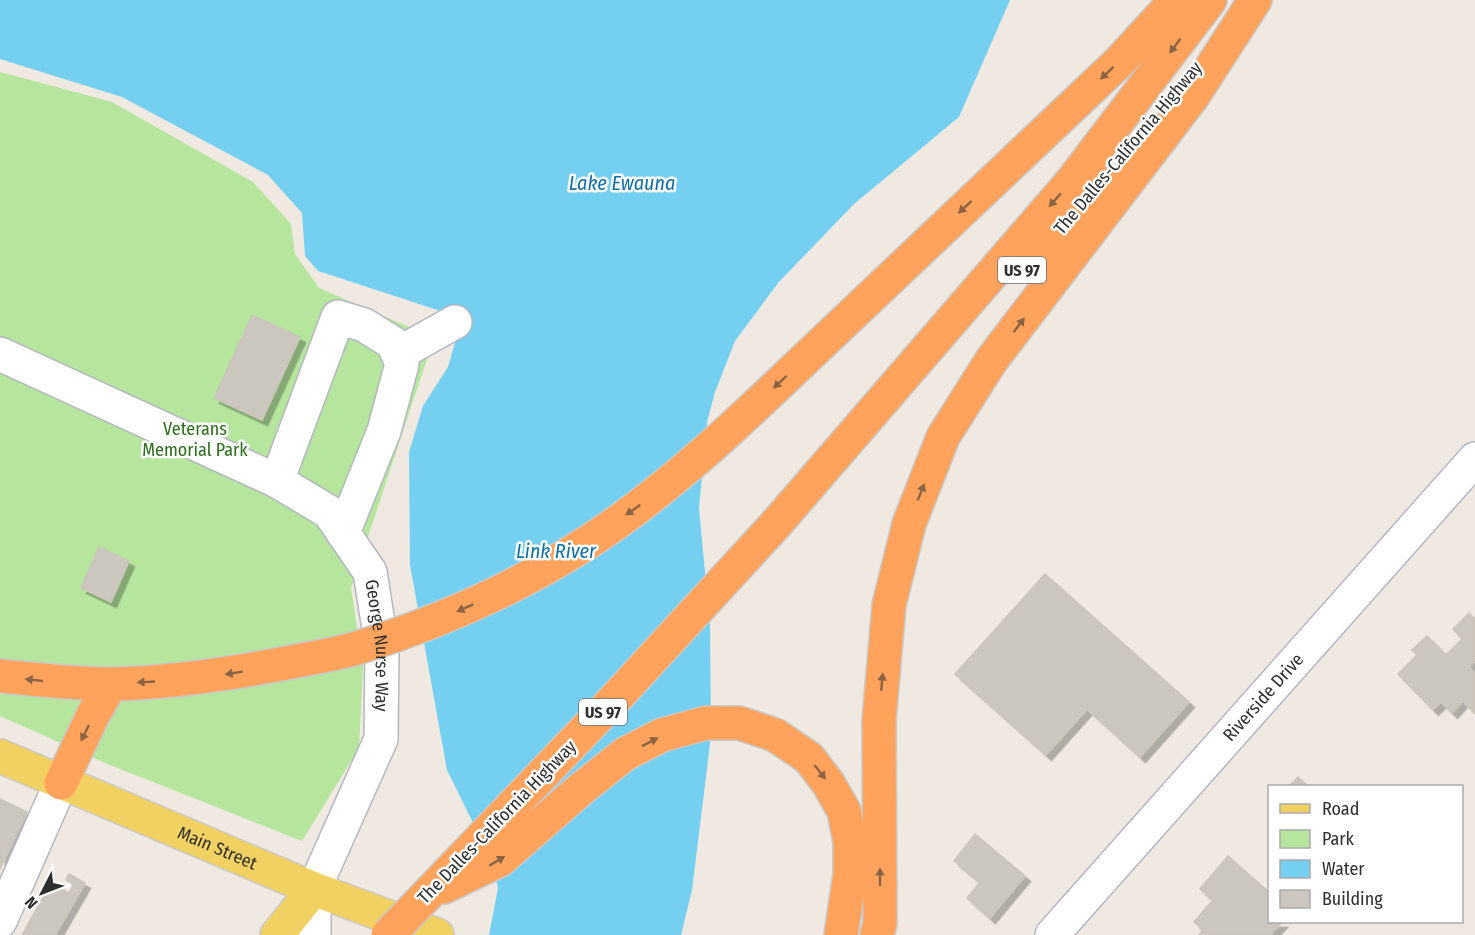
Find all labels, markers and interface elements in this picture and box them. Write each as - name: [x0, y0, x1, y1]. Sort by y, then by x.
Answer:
- one-way arrow: [1169, 39, 1181, 54]
- street label: The Dalles-California Highway: [1049, 57, 1207, 239]
- one-way arrow: [1100, 66, 1115, 79]
- water label: Lake Ewauna: [569, 171, 675, 195]
- one-way arrow: [1049, 192, 1062, 207]
- one-way arrow: [958, 200, 973, 214]
- road number: US 97: [998, 257, 1046, 283]
- one-way arrow: [1013, 317, 1025, 333]
- one-way arrow: [773, 375, 788, 389]
- park label: Veterans Memorial Park: [142, 418, 248, 461]
- one-way arrow: [917, 483, 927, 501]
- one-way arrow: [626, 504, 642, 516]
- water label: Link River: [516, 539, 597, 563]
- street label: George Nurse Way: [360, 578, 393, 712]
- one-way arrow: [456, 603, 474, 613]
- street label: Riverside Drive: [1218, 649, 1308, 746]
- one-way arrow: [224, 669, 243, 678]
- one-way arrow: [877, 673, 887, 692]
- one-way arrow: [25, 675, 44, 685]
- one-way arrow: [136, 677, 155, 686]
- road number: US 97: [579, 699, 627, 725]
- one-way arrow: [80, 724, 89, 741]
- street label: The Dalles-California Highway: [413, 736, 581, 908]
- one-way arrow: [642, 737, 659, 746]
- one-way arrow: [813, 764, 826, 780]
- legend: [1268, 785, 1463, 923]
- text: Road: [1322, 798, 1359, 820]
- street label: Main Street: [174, 821, 260, 875]
- text: Park: [1322, 828, 1355, 850]
- one-way arrow: [489, 855, 505, 866]
- text: Water: [1322, 858, 1365, 880]
- north arrow: [12, 863, 72, 923]
- one-way arrow: [875, 867, 885, 886]
- text: Building: [1322, 888, 1383, 910]
- text: N: [21, 893, 41, 913]

